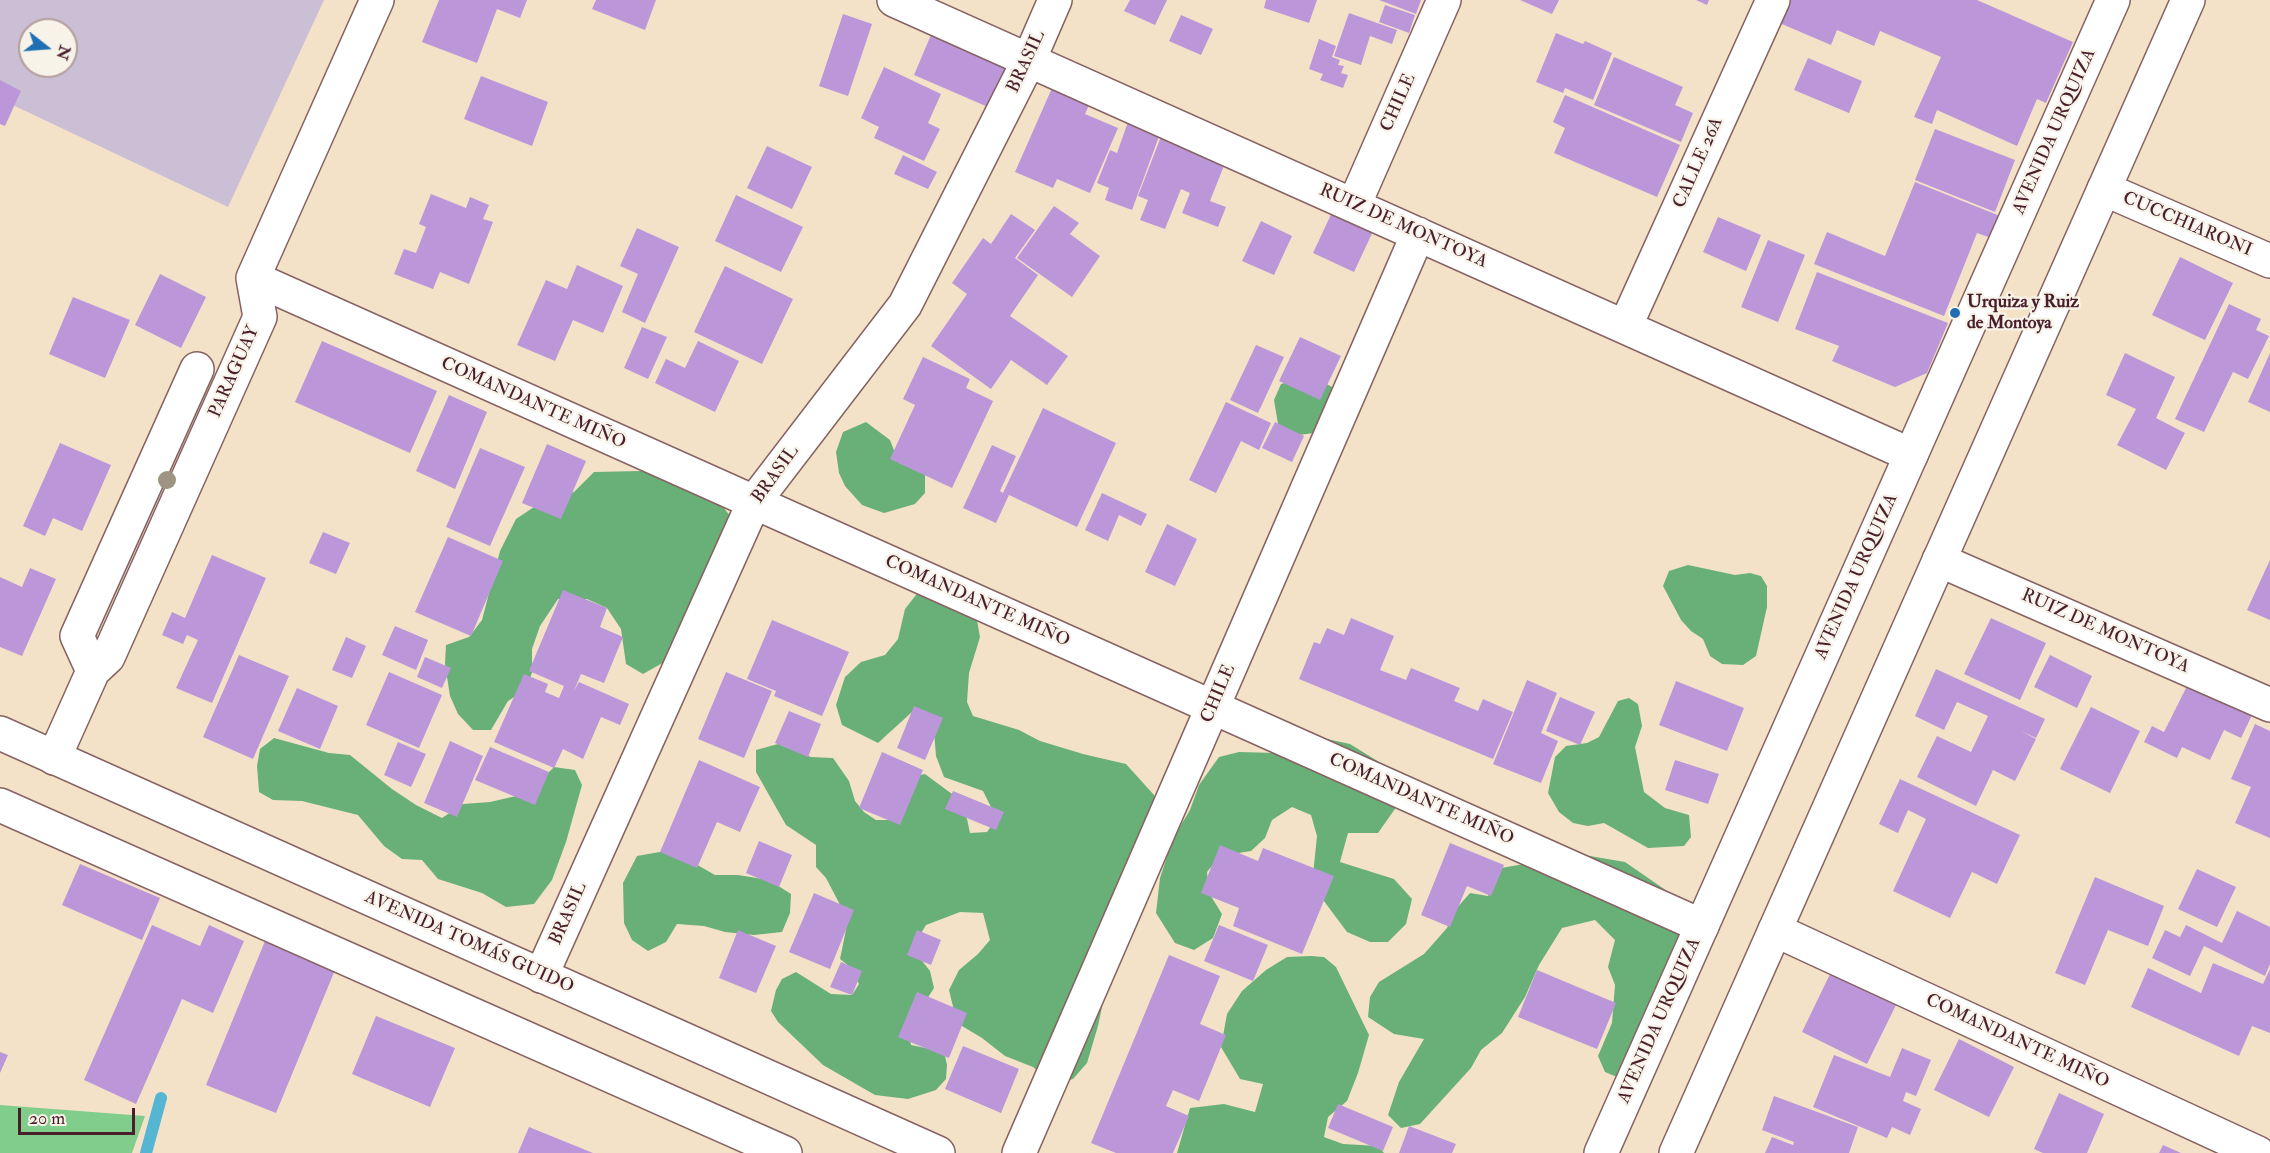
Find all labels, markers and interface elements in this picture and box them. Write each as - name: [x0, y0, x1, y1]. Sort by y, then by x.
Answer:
- north arrow: [18, 18, 78, 78]
- street label: BRASIL: [1003, 27, 1051, 97]
- text: N: [52, 43, 75, 62]
- street label: AVENIDA URQUIZA: [2009, 46, 2101, 218]
- street label: CHILE: [1377, 71, 1421, 135]
- street label: CALLE 26A: [1669, 114, 1729, 212]
- street label: RUIZ DE MONTOYA: [1316, 180, 1490, 274]
- street label: CUCCHIARONI: [2119, 188, 2255, 262]
- place label: Urquiza y Ruiz de Montoya: [1967, 292, 2079, 334]
- marker: Urquiza y Ruiz de Montoya: [1948, 306, 1962, 320]
- street label: PARAGUAY: [205, 323, 265, 421]
- street label: COMANDANTE MIÑO: [437, 353, 629, 455]
- street label: BRASIL: [748, 442, 804, 508]
- street label: AVENIDA URQUIZA: [1811, 491, 1903, 663]
- street label: COMANDANTE MIÑO: [881, 551, 1073, 653]
- street label: RUIZ DE MONTOYA: [2018, 585, 2192, 679]
- street label: CHILE: [1197, 662, 1241, 726]
- street label: COMANDANTE MIÑO: [1325, 749, 1517, 851]
- street label: BRASIL: [546, 879, 592, 949]
- street label: AVENIDA TOMÁS GUIDO: [361, 887, 577, 999]
- street label: AVENIDA URQUIZA: [1614, 935, 1706, 1107]
- street label: COMANDANTE MIÑO: [1922, 990, 2112, 1094]
- scale bar: [21, 1096, 138, 1134]
- text: 20 m: [29, 1107, 65, 1130]

